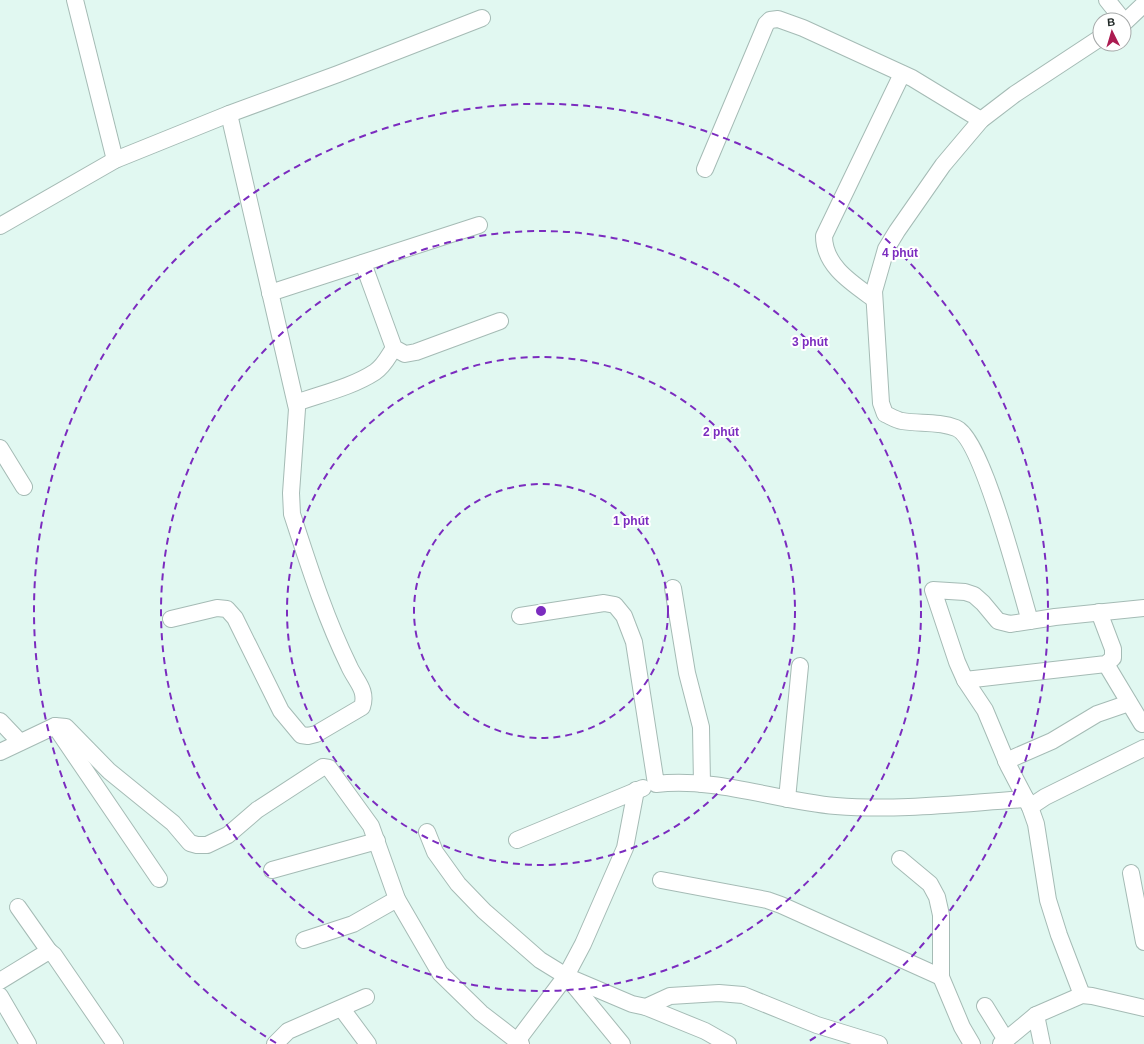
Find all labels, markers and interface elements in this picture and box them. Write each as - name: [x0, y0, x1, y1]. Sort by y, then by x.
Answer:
- north arrow: [1092, 12, 1132, 52]
- text: B: [1107, 16, 1116, 28]
- text: 4 phút: [882, 246, 918, 260]
- text: 3 phút: [792, 335, 828, 349]
- text: 2 phút: [703, 425, 739, 439]
- text: 1 phút: [613, 514, 649, 528]
- centre of rings: [534, 604, 548, 618]

